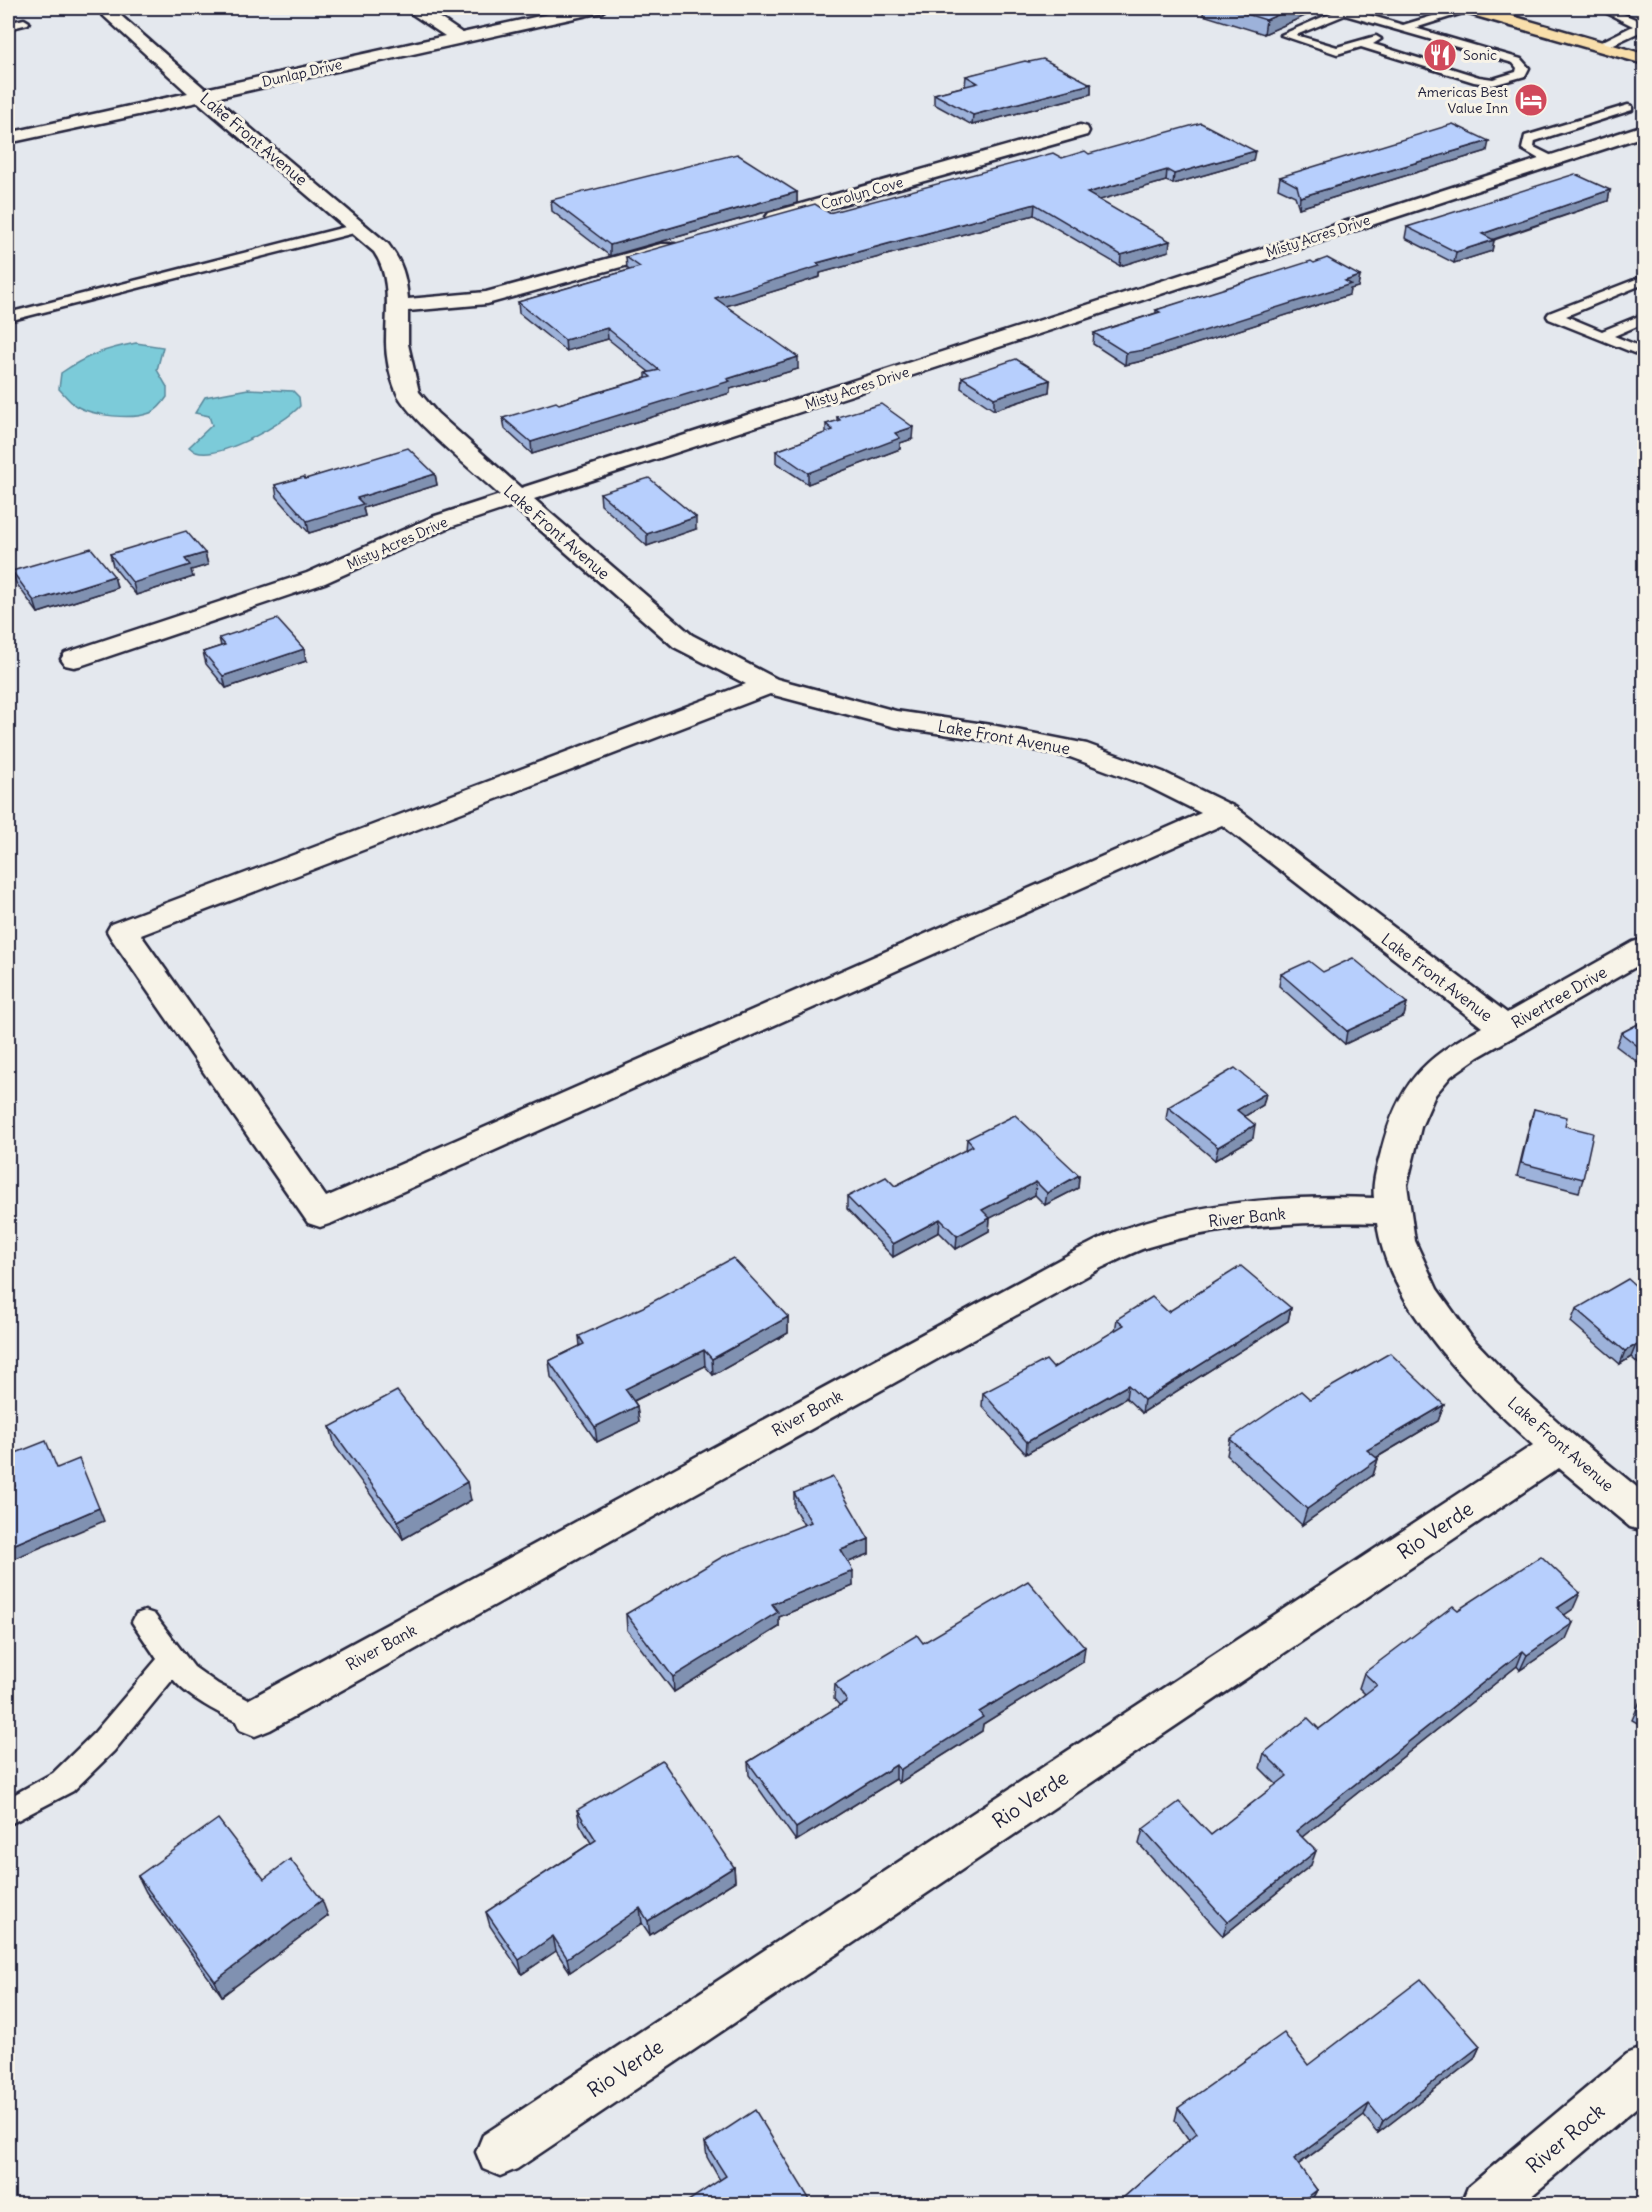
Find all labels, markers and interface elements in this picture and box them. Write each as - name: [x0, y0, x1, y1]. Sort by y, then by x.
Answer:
- restaurant icon: Sonic: [1422, 37, 1458, 73]
- place label: Sonic: [1463, 46, 1497, 64]
- street label: Dunlap Drive: [260, 55, 344, 91]
- hotel icon: Americas Best Value Inn: [1513, 82, 1549, 118]
- place label: Americas Best Value Inn: [1418, 83, 1508, 117]
- street label: Lake Front Avenue: [196, 88, 312, 190]
- street label: Carolyn Cove: [819, 173, 905, 213]
- street label: Misty Acres Drive: [1264, 211, 1372, 261]
- street label: Misty Acres Drive: [803, 363, 911, 413]
- street label: Lake Front Avenue: [500, 481, 614, 583]
- street label: Misty Acres Drive: [344, 513, 450, 573]
- street label: Lake Front Avenue: [936, 716, 1072, 758]
- street label: Lake Front Avenue: [1378, 929, 1496, 1025]
- street label: Rivertree Drive: [1508, 962, 1610, 1032]
- street label: River Bank: [1207, 1203, 1287, 1231]
- street label: River Bank: [768, 1385, 846, 1441]
- street label: Lake Front Avenue: [1504, 1393, 1618, 1495]
- street label: Rio Verde: [1392, 1496, 1478, 1564]
- street label: River Bank: [342, 1619, 420, 1675]
- street label: Rio Verde: [987, 1765, 1073, 1833]
- street label: Rio Verde: [582, 2034, 668, 2102]
- street label: River Rock: [1521, 2098, 1609, 2178]

